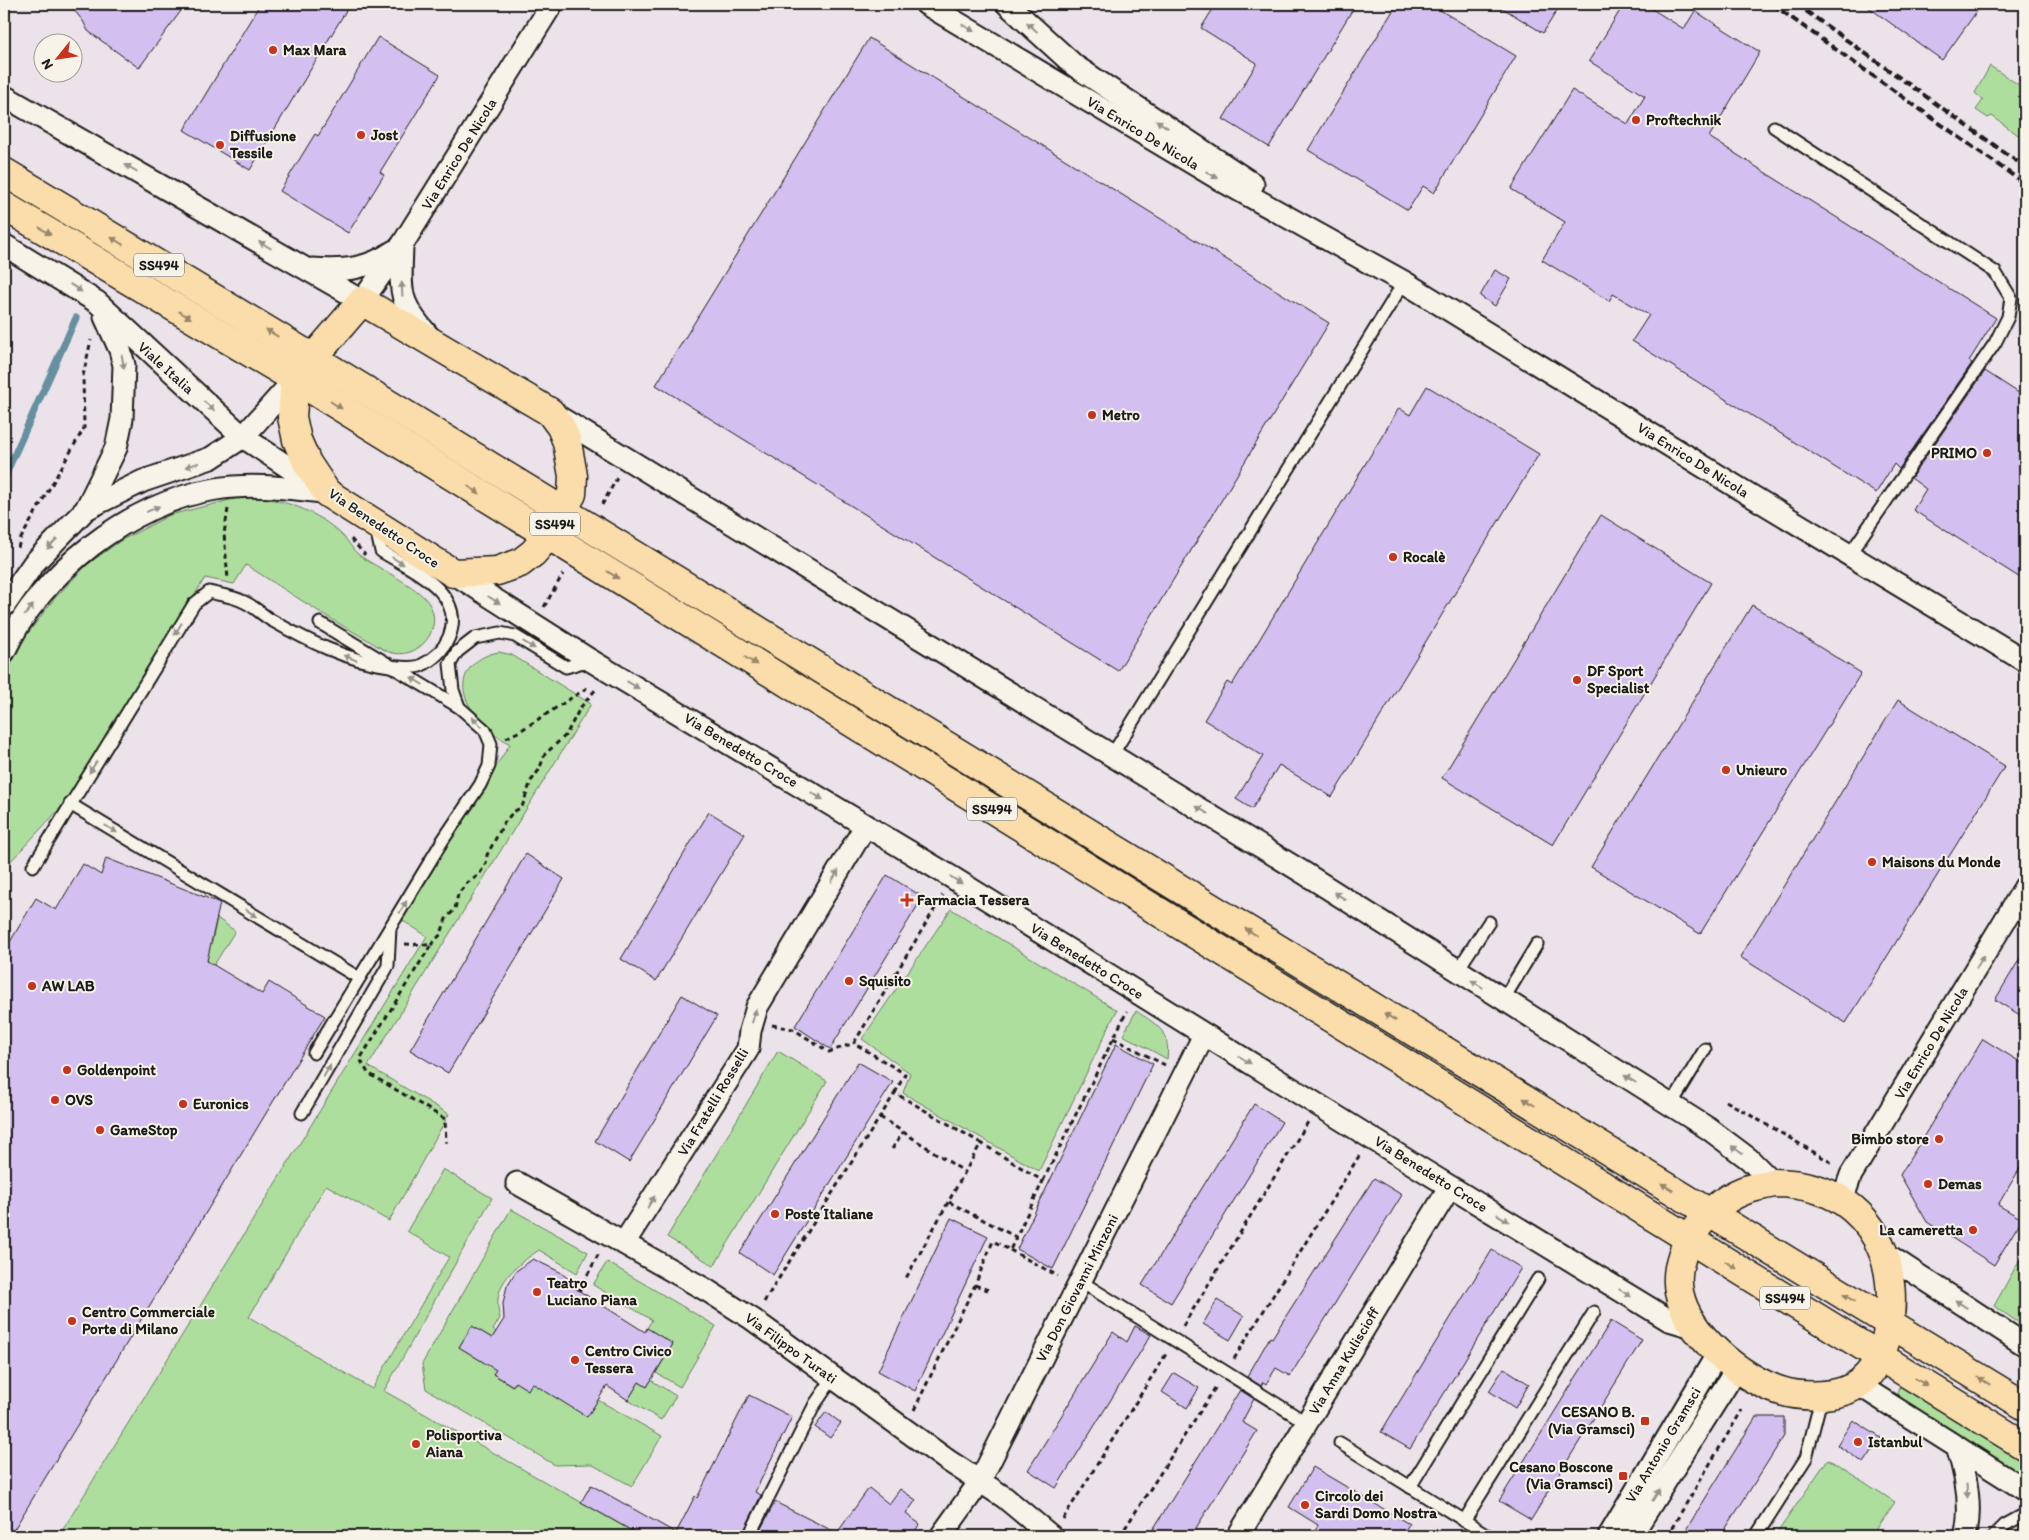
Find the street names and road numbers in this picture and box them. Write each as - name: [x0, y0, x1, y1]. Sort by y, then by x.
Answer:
- street label: Via Enrico De Nicola: [1083, 92, 1203, 174]
- street label: Via Enrico De Nicola: [417, 94, 501, 213]
- road number: SS494: [134, 254, 184, 276]
- street label: Viale Italia: [134, 338, 198, 398]
- street label: Via Enrico De Nicola: [1634, 418, 1753, 502]
- street label: Via Benedetto Croce: [325, 484, 443, 572]
- road number: SS494: [530, 512, 580, 536]
- street label: Via Benedetto Croce: [681, 709, 801, 791]
- road number: SS494: [967, 798, 1017, 821]
- street label: Via Benedetto Croce: [1027, 919, 1147, 1003]
- street label: Via Enrico De Nicola: [1890, 983, 1972, 1103]
- street label: Via Fratelli Rosselli: [674, 1045, 752, 1159]
- street label: Via Benedetto Croce: [1371, 1132, 1491, 1216]
- street label: Via Don Giovanni Minzoni: [1032, 1211, 1122, 1365]
- road number: SS494: [1760, 1286, 1810, 1310]
- street label: Via Anna Kuliscioff: [1305, 1304, 1383, 1418]
- street label: Via Filippo Turati: [741, 1309, 841, 1387]
- street label: Via Antonio Gramsci: [1621, 1384, 1705, 1506]

